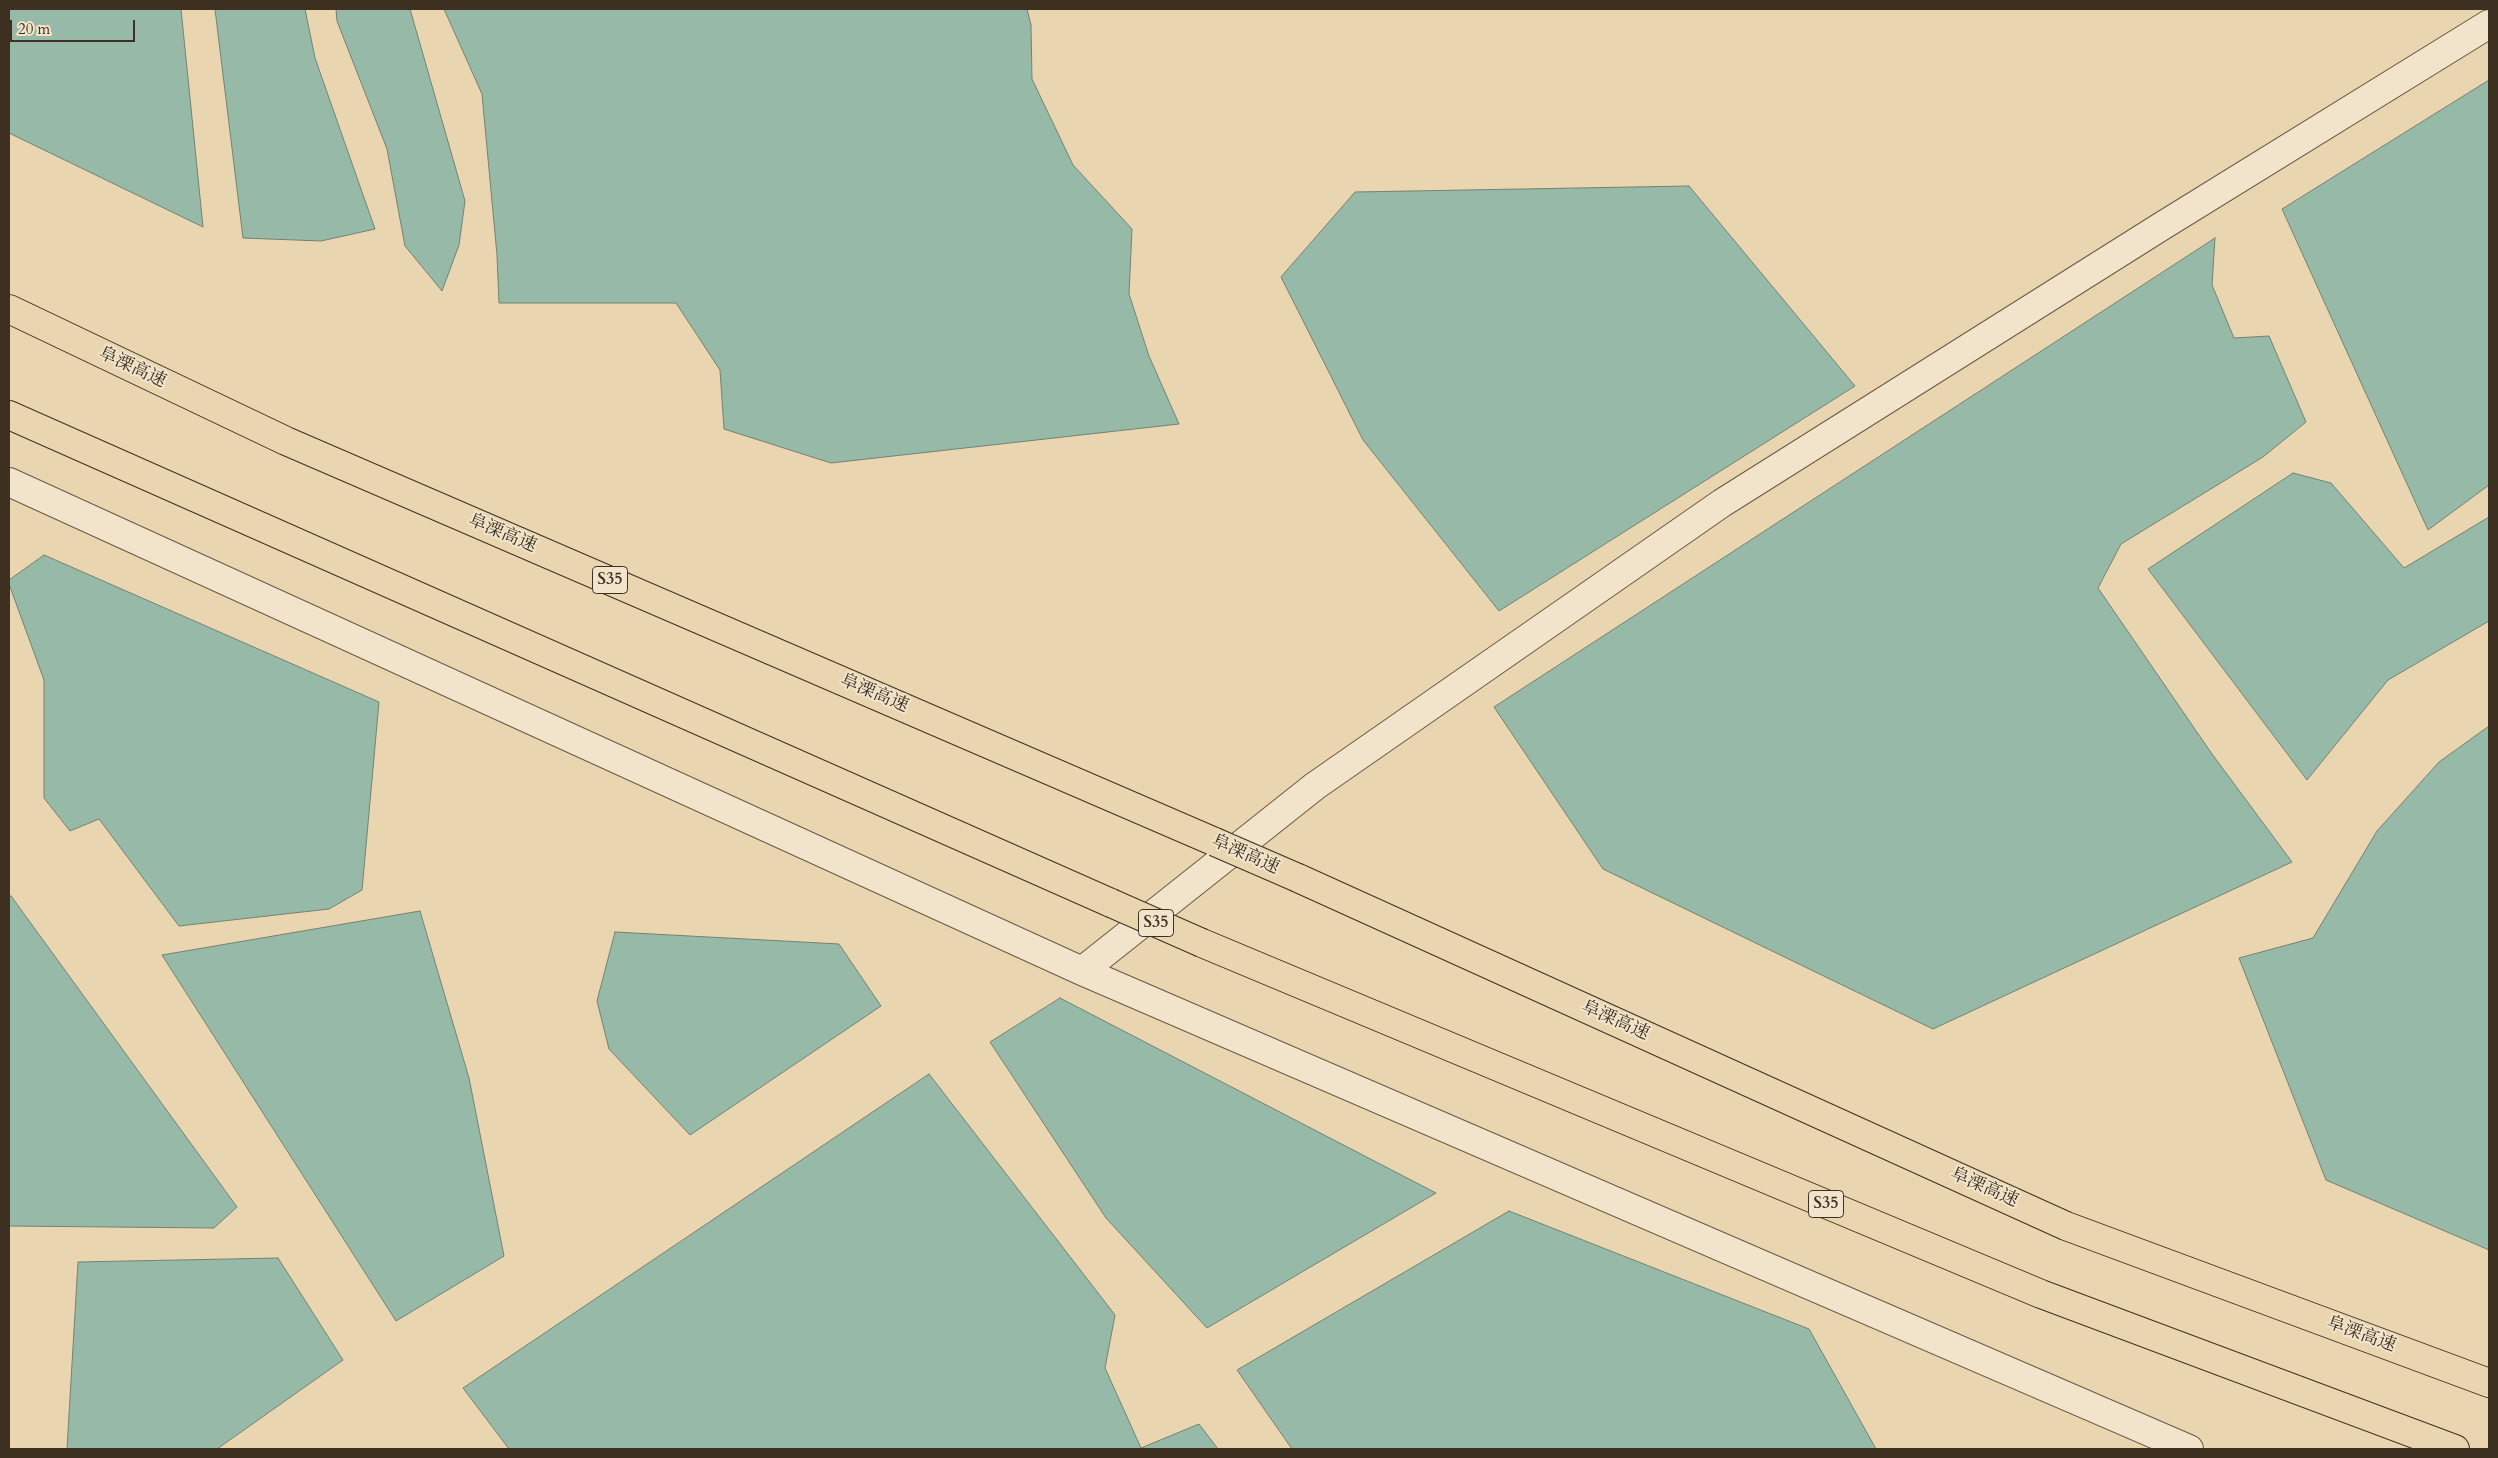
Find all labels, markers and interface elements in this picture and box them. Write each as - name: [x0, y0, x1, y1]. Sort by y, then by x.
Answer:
- scale bar: [12, 10, 138, 42]
- text: 20 m: [18, 19, 50, 39]
- street label: 阜溧高速: [95, 343, 169, 393]
- street label: 阜溧高速: [465, 510, 539, 558]
- road number: S35: [592, 566, 628, 594]
- street label: 阜溧高速: [837, 670, 911, 718]
- street label: 阜溧高速: [1208, 830, 1282, 880]
- road number: S35: [1138, 910, 1174, 936]
- street label: 阜溧高速: [1578, 996, 1652, 1046]
- street label: 阜溧高速: [1947, 1163, 2021, 1213]
- road number: S35: [1808, 1190, 1844, 1218]
- street label: 阜溧高速: [2323, 1313, 2399, 1357]

